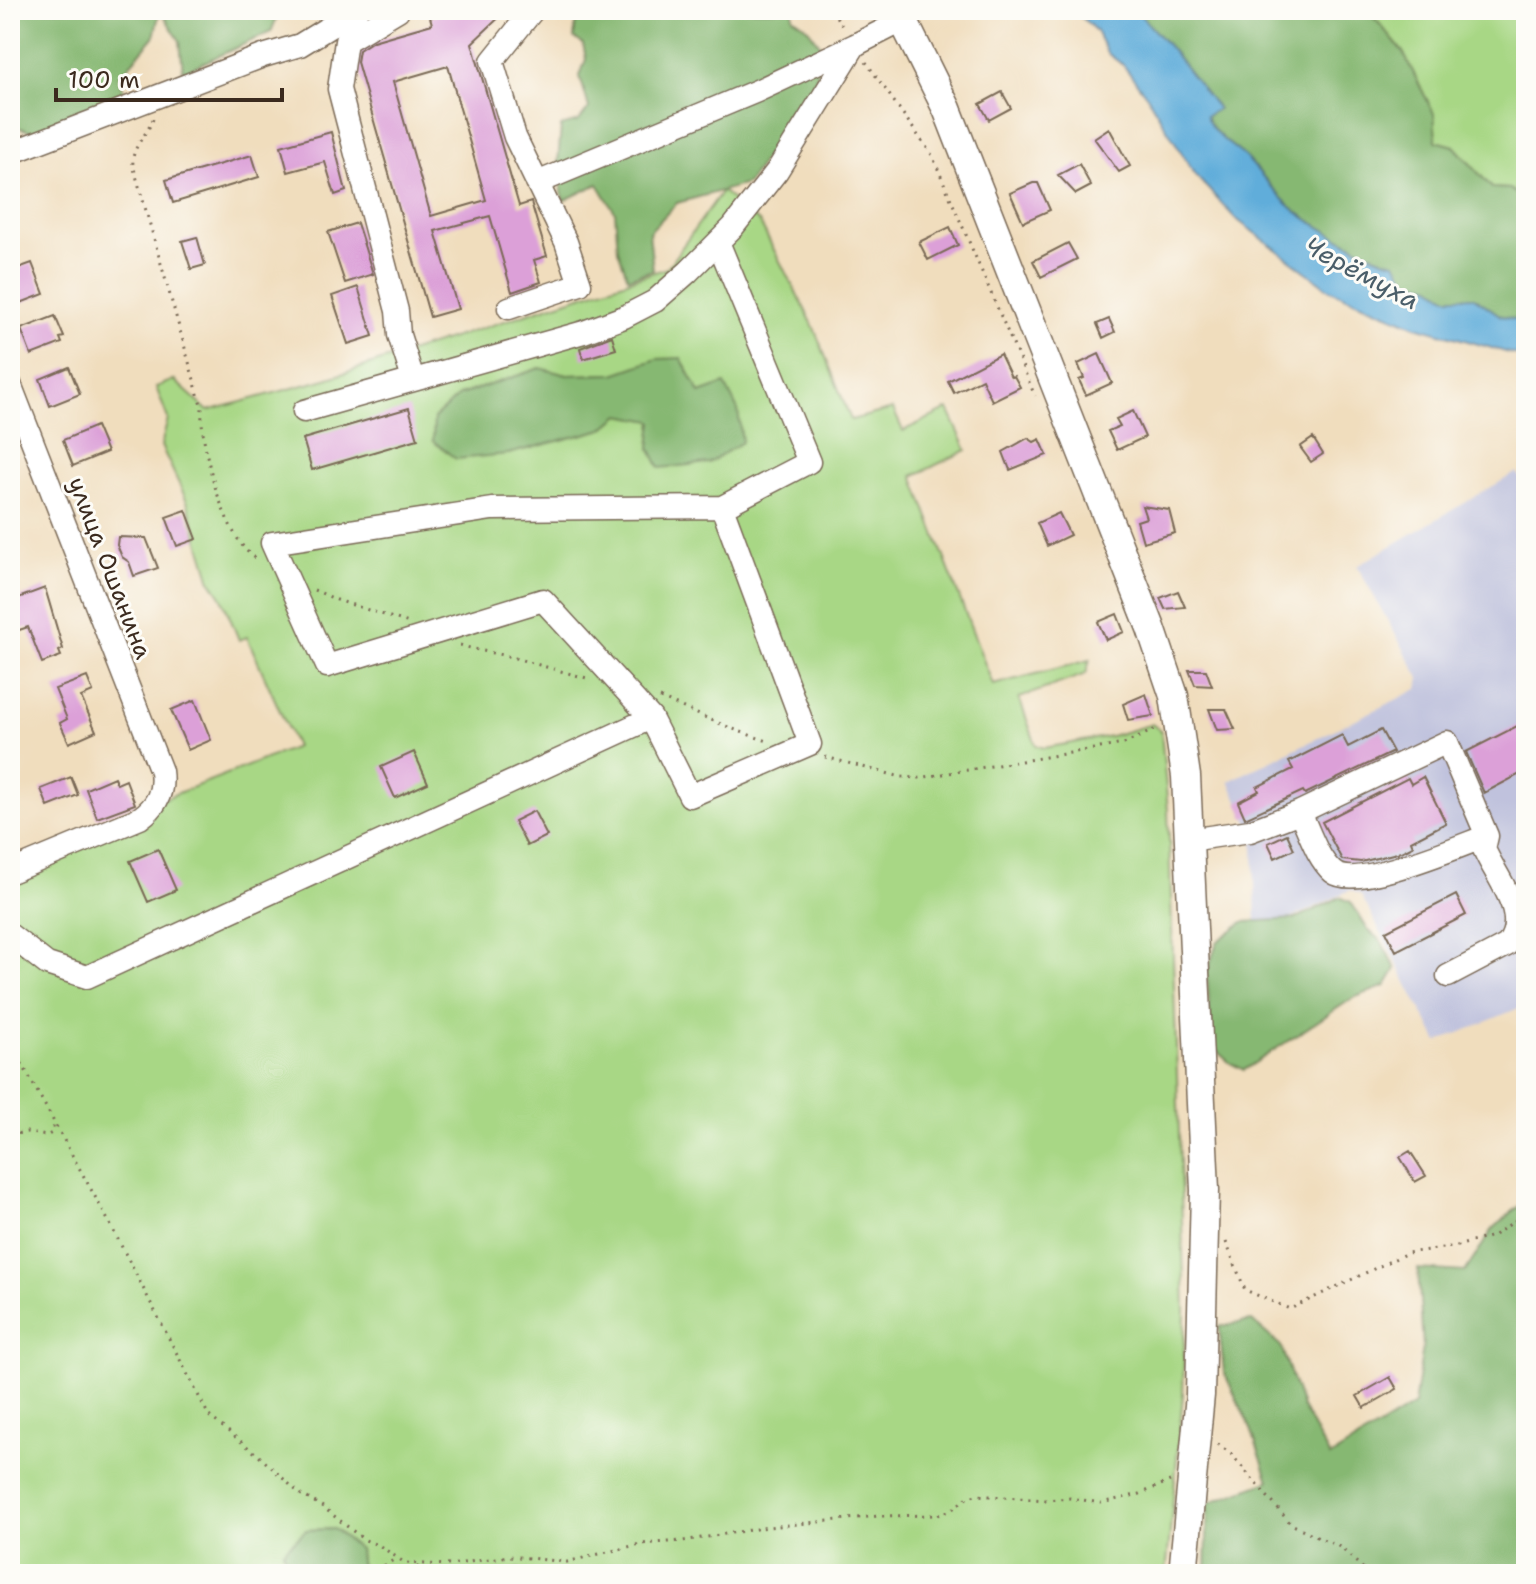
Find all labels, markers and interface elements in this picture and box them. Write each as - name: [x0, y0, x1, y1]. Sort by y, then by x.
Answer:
- scale bar: [56, 52, 282, 102]
- text: 100 m: [68, 64, 140, 96]
- water label: Черёмуха: [1299, 228, 1426, 317]
- street label: улица Ошанина: [61, 472, 159, 664]

